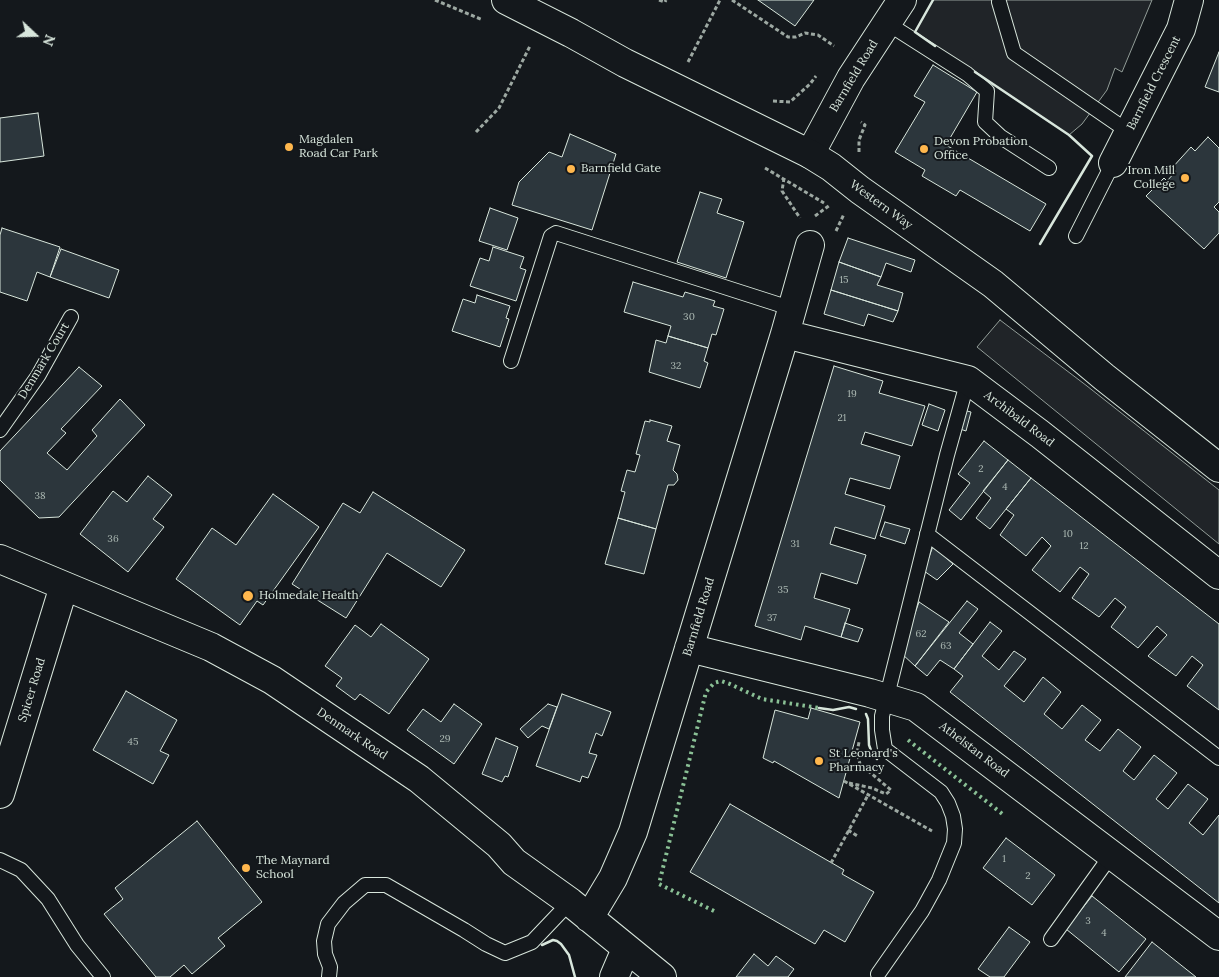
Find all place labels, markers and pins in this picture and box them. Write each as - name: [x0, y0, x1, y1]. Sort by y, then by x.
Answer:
- place label: Magdalen Road Car Park: [299, 133, 378, 161]
- place label: Devon Probation Office: [934, 135, 1028, 163]
- marker: Magdalen Road Car Park: [283, 141, 295, 153]
- marker: Devon Probation Office: [918, 143, 930, 155]
- place label: Barnfield Gate: [581, 162, 661, 176]
- marker: Barnfield Gate: [565, 163, 577, 175]
- place label: Iron Mill College: [1128, 164, 1175, 192]
- marker: Iron Mill College: [1179, 172, 1191, 184]
- marker: Holmedale Health: [241, 589, 255, 603]
- place label: Holmedale Health: [259, 589, 359, 603]
- place label: St Leonard's Pharmacy: [829, 747, 898, 775]
- marker: St Leonard's Pharmacy: [813, 755, 825, 767]
- place label: The Maynard School: [256, 854, 330, 882]
- marker: The Maynard School: [240, 862, 252, 874]

